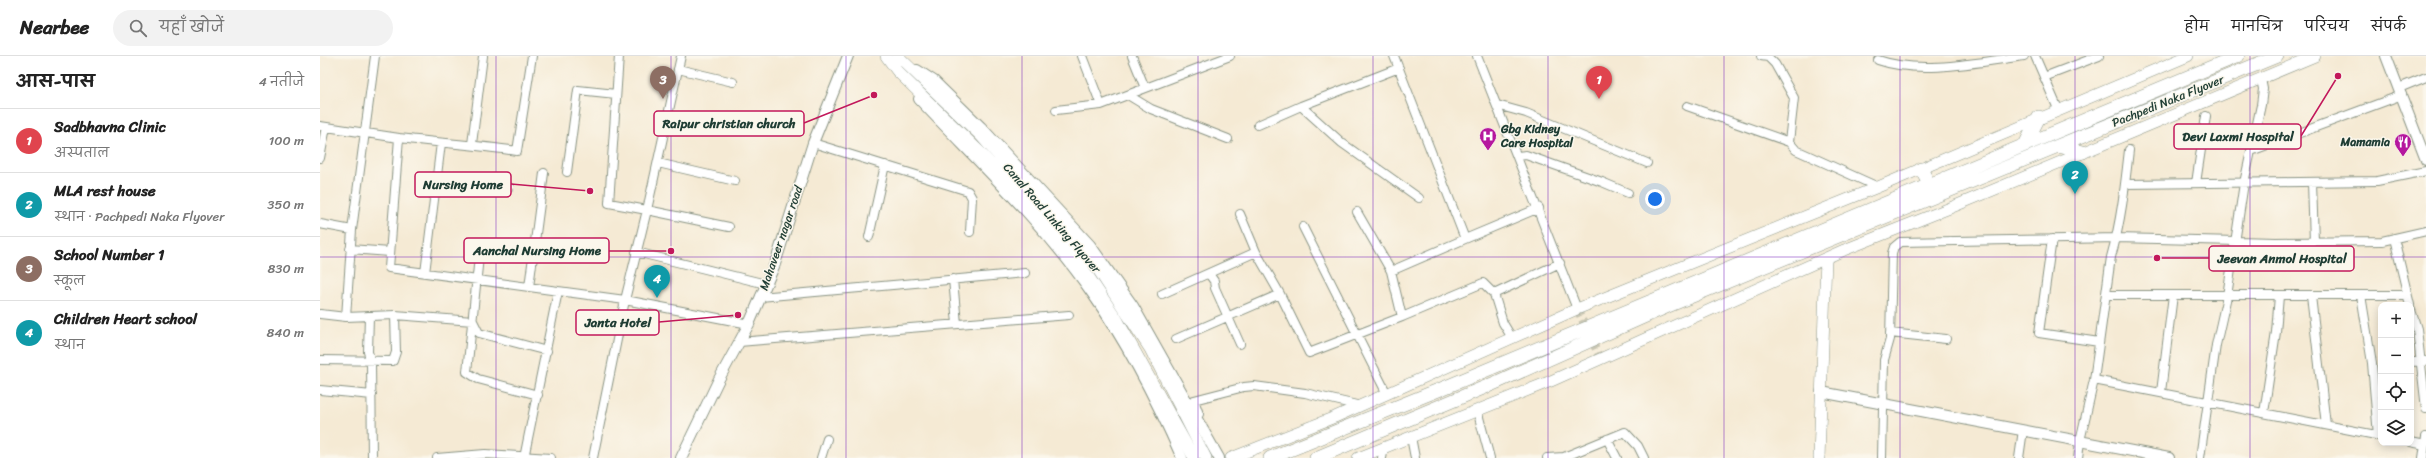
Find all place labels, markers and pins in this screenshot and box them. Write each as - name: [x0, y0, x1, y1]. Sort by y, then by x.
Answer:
- pin: 3: [650, 66, 676, 99]
- pin: 1: [1586, 66, 1612, 99]
- callout: Raipur christian church: [654, 111, 804, 136]
- place label: Gbg Kidney Care Hospital: [1500, 118, 1574, 154]
- callout: Devi Laxmi Hospital: [2174, 124, 2301, 149]
- hospital icon: Gbg Kidney Care Hospital: [1478, 126, 1498, 151]
- place label: Mamamia: [2339, 131, 2390, 153]
- restaurant icon: Mamamia: [2393, 132, 2413, 157]
- pin: 2: [2062, 161, 2088, 194]
- callout: Nursing Home: [415, 172, 511, 197]
- callout: Aanchal Nursing Home: [464, 238, 609, 263]
- callout: Jeevan Anmol Hospital: [2209, 246, 2354, 271]
- pin: 4: [644, 265, 670, 298]
- callout: Janta Hotel: [576, 310, 659, 335]

